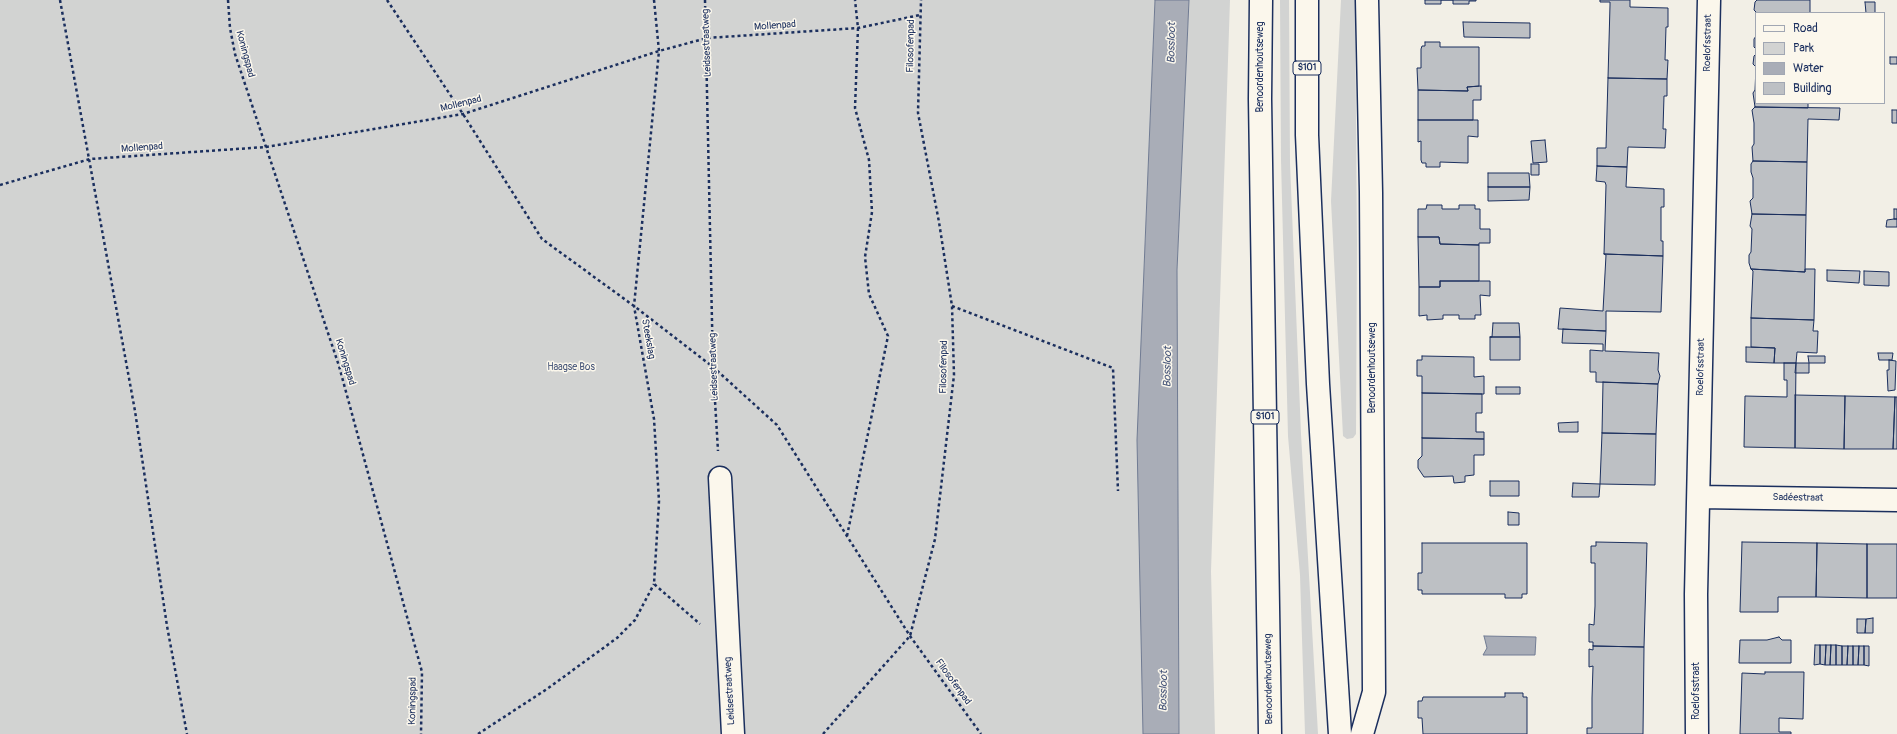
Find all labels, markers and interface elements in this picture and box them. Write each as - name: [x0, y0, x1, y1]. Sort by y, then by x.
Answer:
- street label: Leidsestraatweg: [700, 9, 714, 77]
- legend: [1755, 12, 1885, 104]
- street label: Roelofsstraat: [1701, 14, 1715, 72]
- street label: Mollenpad: [754, 19, 796, 33]
- street label: Filosofenpad: [905, 19, 917, 73]
- text: Road: [1793, 21, 1818, 36]
- water label: Bossloot: [1165, 22, 1179, 64]
- street label: Benoordenhoutseweg: [1254, 22, 1266, 112]
- street label: Koningspad: [233, 29, 257, 79]
- text: Park: [1793, 41, 1814, 56]
- road number: S101: [1293, 61, 1321, 75]
- text: Water: [1793, 61, 1824, 76]
- text: Building: [1793, 81, 1832, 96]
- street label: Mollenpad: [439, 93, 483, 115]
- street label: Mollenpad: [121, 141, 163, 155]
- street label: Steekslag: [639, 318, 657, 360]
- street label: Benoordenhoutseweg: [1366, 323, 1378, 413]
- street label: Leidsestraatweg: [707, 333, 721, 401]
- street label: Koningspad: [332, 337, 358, 387]
- street label: Roelofsstraat: [1694, 338, 1708, 396]
- street label: Filosofenpad: [938, 340, 950, 394]
- water label: Bossloot: [1161, 346, 1175, 388]
- park label: Haagse Bos: [547, 361, 595, 373]
- road number: S101: [1251, 410, 1279, 424]
- street label: Sadéestraat: [1773, 492, 1823, 504]
- street label: Benoordenhoutseweg: [1262, 633, 1276, 725]
- street label: Leidsestraatweg: [722, 657, 738, 725]
- street label: Filosofenpad: [932, 657, 974, 707]
- street label: Roelofsstraat: [1690, 662, 1702, 720]
- water label: Bossloot: [1157, 670, 1171, 712]
- street label: Koningspad: [407, 677, 419, 725]

